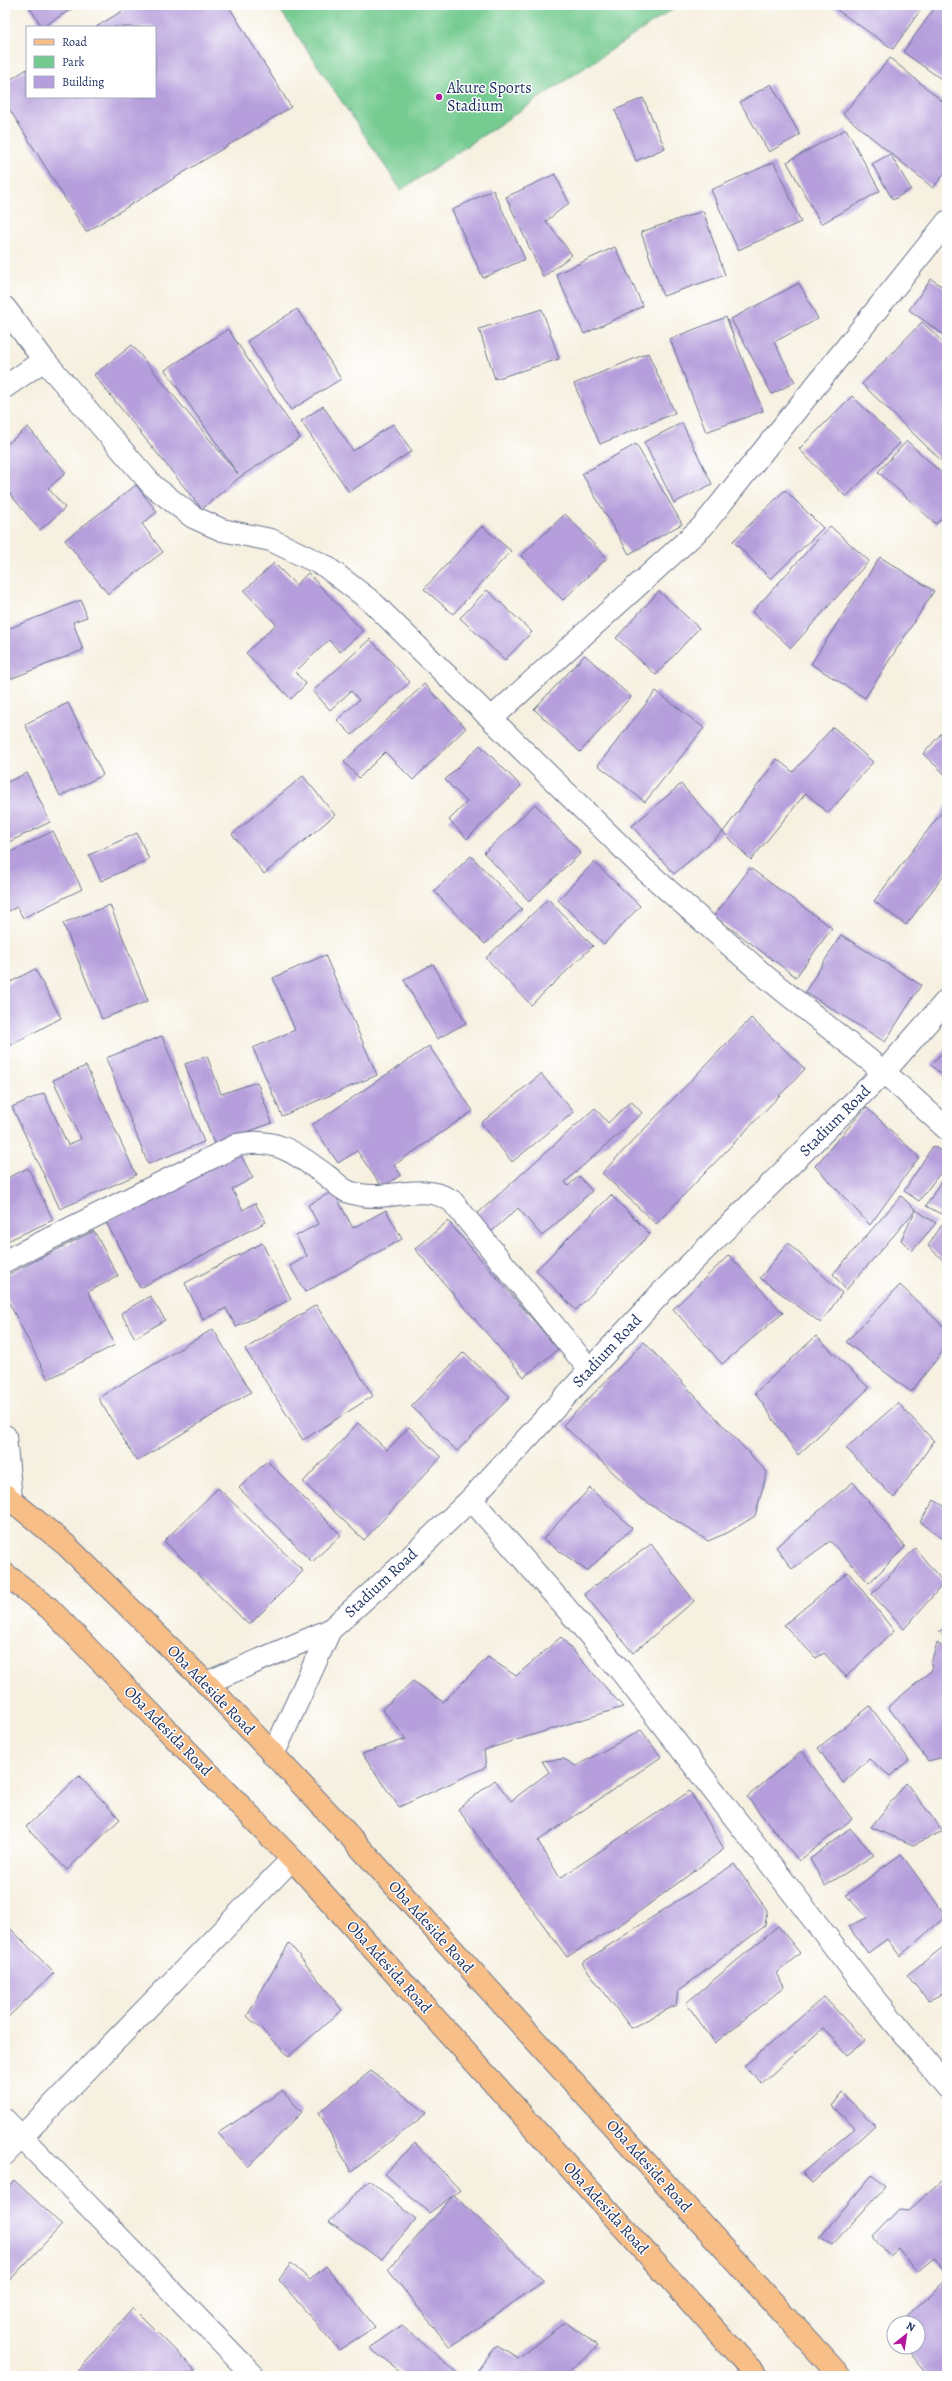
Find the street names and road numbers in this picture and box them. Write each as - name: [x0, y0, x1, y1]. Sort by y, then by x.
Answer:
- street label: Stadium Road: [794, 1080, 876, 1162]
- street label: Stadium Road: [567, 1309, 647, 1392]
- street label: Stadium Road: [340, 1543, 423, 1623]
- street label: Oba Adeside Road: [162, 1640, 260, 1740]
- street label: Oba Adesida Road: [119, 1681, 217, 1781]
- street label: Oba Adeside Road: [383, 1876, 479, 1978]
- street label: Oba Adesida Road: [341, 1916, 437, 2019]
- street label: Oba Adeside Road: [601, 2115, 697, 2217]
- street label: Oba Adesida Road: [558, 2157, 654, 2260]

